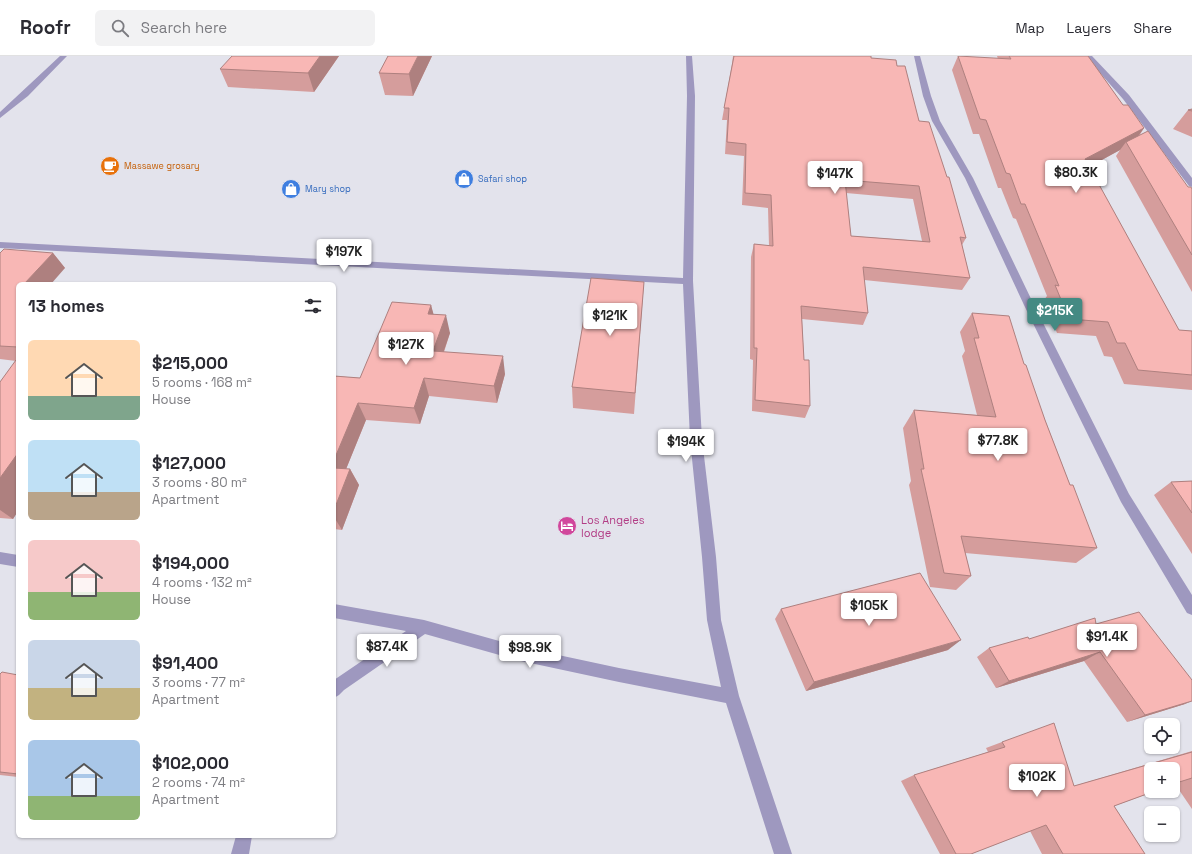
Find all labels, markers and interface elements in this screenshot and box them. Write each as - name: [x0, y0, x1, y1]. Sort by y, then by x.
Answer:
- search box: [95, 10, 375, 46]
- text: Roofr: [20, 15, 71, 40]
- icon: search: [109, 17, 131, 39]
- text: Search here: [141, 18, 227, 37]
- text: Map: [1015, 19, 1045, 37]
- text: Layers: [1067, 19, 1111, 37]
- text: Share: [1133, 19, 1172, 37]
- cafe icon: Massawe grosary: [99, 155, 121, 177]
- place label: Massawe grosary: [124, 160, 200, 172]
- pin: $80.3K: [1043, 160, 1109, 194]
- pin: $147K: [807, 161, 863, 195]
- text: $80.3K: [1054, 164, 1098, 181]
- text: $147K: [817, 165, 853, 182]
- shop icon: Safari shop: [453, 168, 475, 190]
- place label: Safari shop: [478, 173, 527, 185]
- shop icon: Mary shop: [280, 178, 302, 200]
- place label: Mary shop: [305, 183, 351, 195]
- pin: $197K: [316, 239, 372, 273]
- text: $197K: [326, 243, 362, 260]
- text: 13 homes: [28, 295, 104, 317]
- icon: filters: [302, 295, 324, 317]
- pin: $215K: [1027, 298, 1083, 332]
- text: $215K: [1036, 302, 1074, 319]
- pin: $121K: [582, 303, 638, 337]
- text: $121K: [592, 307, 628, 324]
- pin: $127K: [378, 332, 434, 366]
- text: $127K: [388, 336, 424, 353]
- text: $215,000: [152, 352, 228, 374]
- icon: home: [60, 356, 108, 404]
- text: 5 rooms · 168 m²: [152, 374, 252, 391]
- text: House: [152, 391, 191, 408]
- pin: $77.8K: [965, 428, 1031, 462]
- pin: $194K: [658, 429, 714, 463]
- text: $77.8K: [977, 432, 1019, 449]
- text: $194K: [667, 433, 705, 450]
- text: $127,000: [152, 452, 226, 474]
- icon: home: [60, 456, 108, 504]
- text: 3 rooms · 80 m²: [152, 474, 247, 491]
- text: Apartment: [152, 491, 220, 508]
- place label: Los Angeles lodge: [581, 513, 645, 540]
- hotel icon: Los Angeles lodge: [556, 515, 578, 537]
- text: $194,000: [152, 552, 229, 574]
- icon: home: [60, 556, 108, 604]
- text: 4 rooms · 132 m²: [152, 574, 252, 591]
- text: House: [152, 591, 191, 608]
- pin: $105K: [841, 593, 897, 627]
- text: $105K: [850, 597, 888, 614]
- pin: $91.4K: [1074, 624, 1140, 658]
- text: $91.4K: [1086, 628, 1128, 645]
- pin: $87.4K: [354, 634, 420, 668]
- pin: $98.9K: [497, 635, 563, 669]
- text: $87.4K: [366, 638, 408, 655]
- text: $98.9K: [508, 639, 552, 656]
- text: $91,400: [152, 652, 218, 674]
- icon: home: [60, 656, 108, 704]
- text: 3 rooms · 77 m²: [152, 674, 245, 691]
- text: Apartment: [152, 691, 220, 708]
- map controls: [1144, 718, 1180, 842]
- button: locate: [1144, 718, 1180, 754]
- text: $102,000: [152, 752, 229, 774]
- icon: home: [60, 756, 108, 804]
- button: +: [1144, 762, 1180, 798]
- pin: $102K: [1009, 764, 1065, 798]
- text: $102K: [1018, 768, 1056, 785]
- text: 2 rooms · 74 m²: [152, 774, 245, 791]
- text: Apartment: [152, 791, 220, 808]
- button: −: [1144, 806, 1180, 842]

